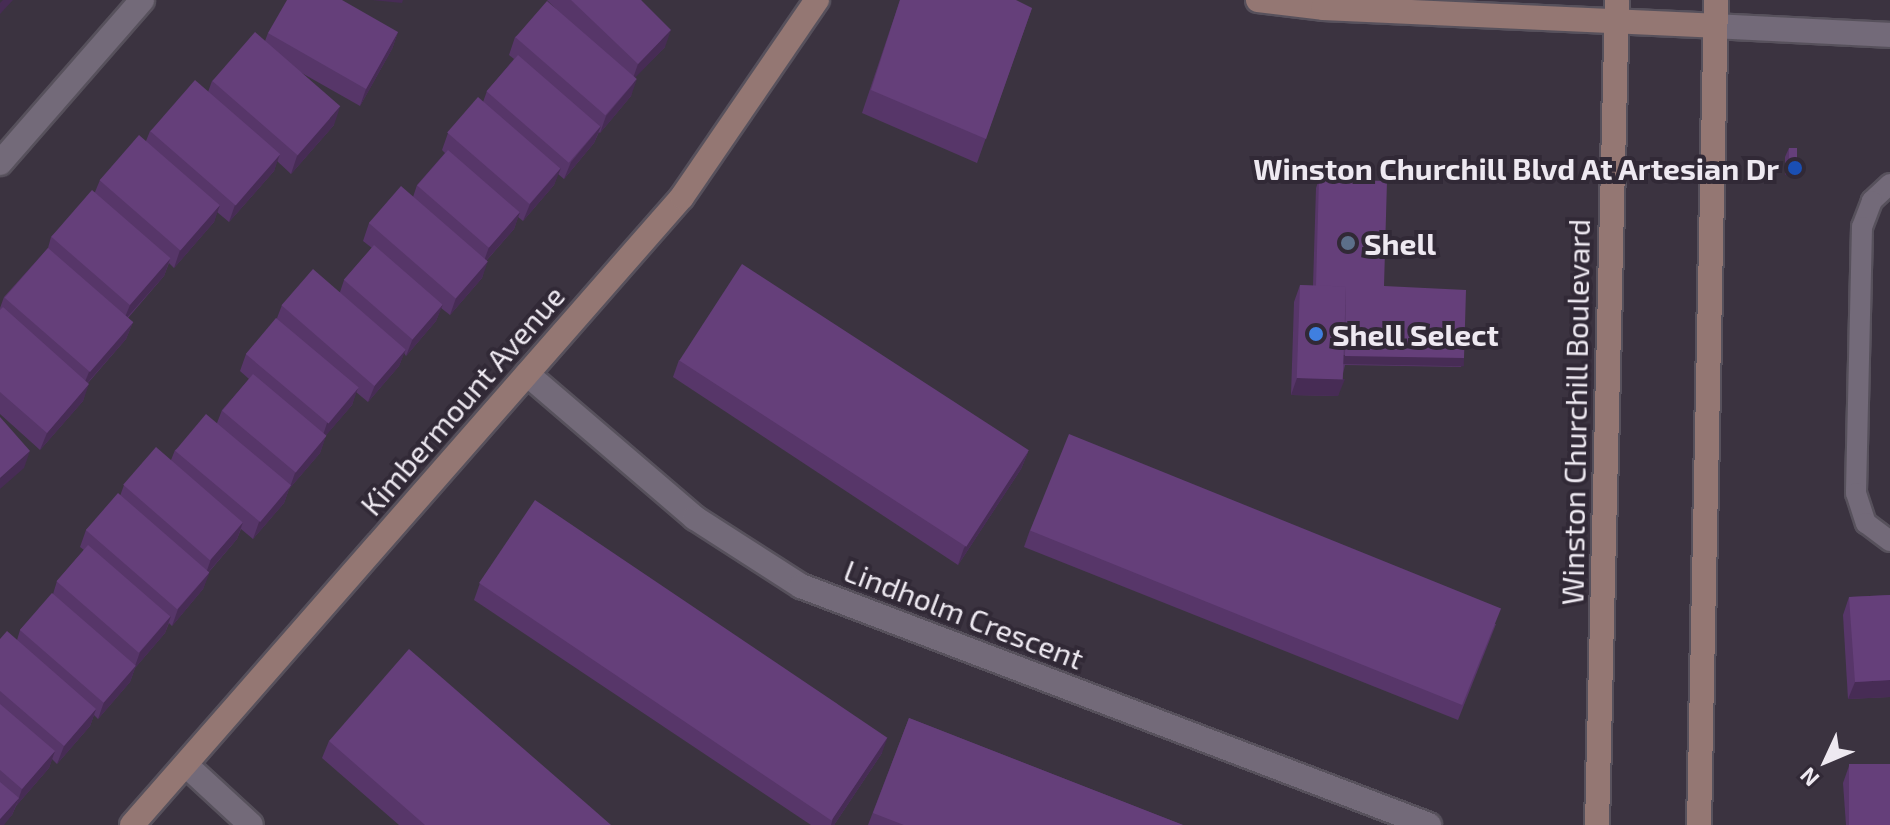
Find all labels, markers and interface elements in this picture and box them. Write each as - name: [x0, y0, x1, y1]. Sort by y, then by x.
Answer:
- place label: Winston Churchill Blvd At Artesian Dr: [1251, 150, 1779, 186]
- marker: Winston Churchill Blvd At Artesian Dr: [1786, 159, 1804, 177]
- street label: Winston Churchill Boulevard: [1554, 218, 1596, 606]
- place label: Shell: [1364, 225, 1436, 261]
- marker: Shell: [1339, 234, 1357, 252]
- street label: Kimbermount Avenue: [352, 278, 572, 522]
- place label: Shell Select: [1332, 316, 1500, 352]
- marker: Shell Select: [1307, 325, 1325, 343]
- street label: Lindholm Crescent: [839, 552, 1089, 676]
- north arrow: [1786, 721, 1866, 801]
- text: N: [1794, 763, 1824, 792]

